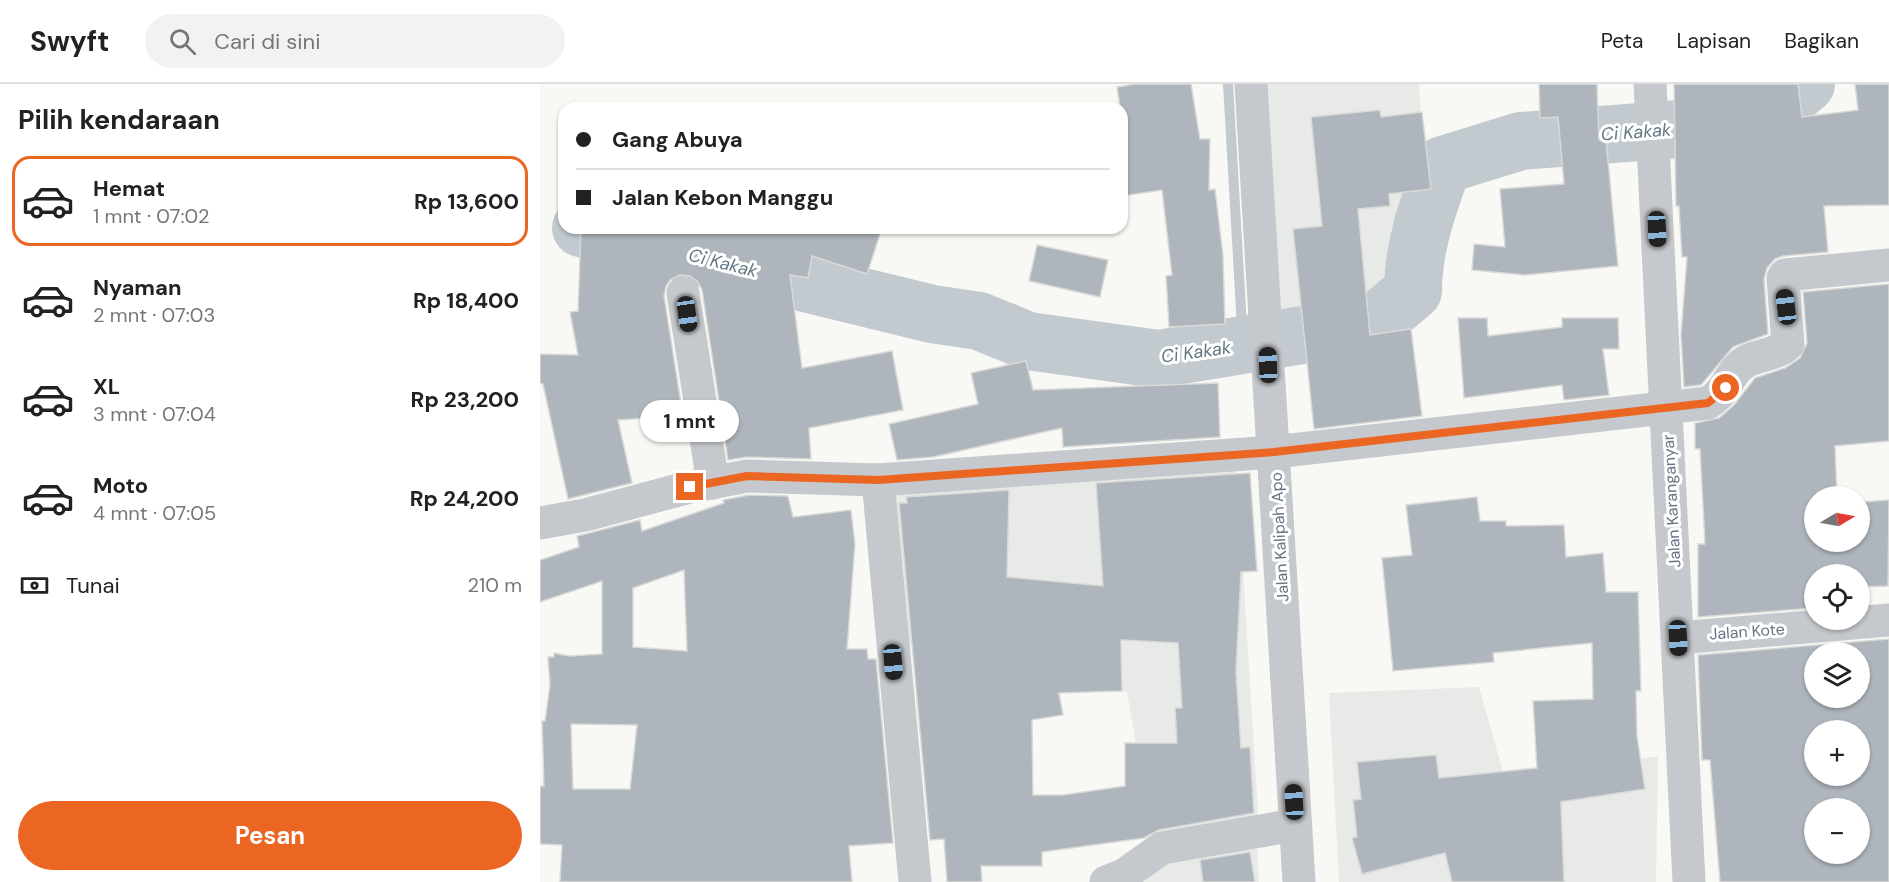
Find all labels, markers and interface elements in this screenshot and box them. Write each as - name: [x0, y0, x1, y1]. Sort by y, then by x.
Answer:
- search box: [145, 14, 565, 68]
- text: Swyft: [30, 23, 109, 60]
- icon: search: [166, 25, 199, 58]
- text: Cari di sini: [214, 27, 320, 56]
- text: Peta: [1601, 27, 1643, 55]
- text: Lapisan: [1676, 27, 1751, 55]
- text: Bagikan: [1784, 27, 1859, 55]
- text: Pilih kendaraan: [18, 102, 220, 137]
- water label: Ci Kakak: [1600, 118, 1673, 146]
- text: Gang Abuya: [612, 125, 743, 154]
- icon: car: [21, 174, 75, 228]
- text: Hemat: [93, 174, 165, 203]
- text: Jalan Kebon Manggu: [612, 183, 833, 212]
- text: Rp 13,600: [414, 187, 519, 216]
- text: 1 mnt · 07:02: [93, 203, 209, 229]
- car: [1647, 211, 1667, 247]
- water label: Ci Kakak: [686, 243, 761, 283]
- icon: car: [21, 273, 75, 327]
- text: Nyaman: [93, 273, 182, 302]
- text: Rp 18,400: [413, 286, 519, 315]
- car: [1775, 288, 1797, 326]
- car: [676, 295, 698, 333]
- text: 2 mnt · 07:03: [93, 302, 215, 328]
- water label: Ci Kakak: [1159, 335, 1233, 369]
- car: [1258, 347, 1278, 383]
- icon: car: [21, 372, 75, 426]
- text: XL: [93, 372, 120, 401]
- route start: [1712, 374, 1739, 401]
- text: Rp 23,200: [411, 385, 519, 414]
- callout: 1 mnt: [640, 400, 740, 442]
- text: 3 mnt · 07:04: [93, 401, 216, 427]
- text: 1 mnt: [664, 408, 715, 434]
- street label: Jalan Karanganyar: [1658, 434, 1685, 568]
- icon: car: [21, 471, 75, 525]
- text: Moto: [93, 471, 148, 500]
- street label: Jalan Kalipah Apo: [1266, 472, 1293, 602]
- route end: [676, 473, 703, 500]
- text: Rp 24,200: [410, 484, 519, 513]
- north arrow: [1804, 486, 1870, 552]
- map controls: [1804, 486, 1870, 864]
- text: 4 mnt · 07:05: [93, 500, 216, 526]
- button: locate: [1804, 564, 1870, 630]
- icon: cash: [18, 569, 51, 602]
- text: Tunai: [66, 571, 120, 600]
- text: 210 m: [467, 572, 522, 598]
- street label: Jalan Kote: [1709, 618, 1785, 645]
- car: [1668, 620, 1688, 656]
- button: layers: [1804, 642, 1870, 708]
- car: [882, 643, 904, 681]
- button: +: [1804, 720, 1870, 786]
- car: [1284, 784, 1304, 820]
- button: −: [1804, 798, 1870, 864]
- button: Pesan: [18, 801, 522, 870]

